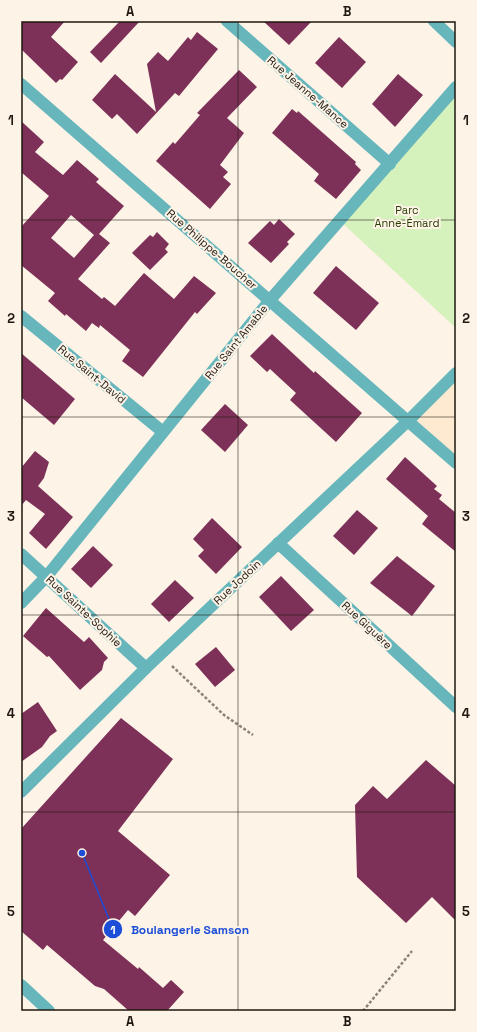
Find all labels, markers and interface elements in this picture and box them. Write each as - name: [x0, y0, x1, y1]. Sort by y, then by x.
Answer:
- text: A: [126, 3, 135, 20]
- text: B: [343, 3, 352, 20]
- street label: Rue Jeanne-Mance: [265, 53, 351, 131]
- text: 1: [8, 112, 14, 129]
- text: 1: [463, 112, 469, 129]
- park label: Parc Anne-Émard: [375, 203, 439, 230]
- street label: Rue Philippe-Boucher: [164, 206, 260, 292]
- street label: Rue Saint Amable: [202, 302, 270, 382]
- text: 2: [7, 310, 15, 327]
- text: 2: [462, 310, 470, 327]
- street label: Rue Saint-David: [55, 342, 129, 406]
- text: 3: [7, 508, 15, 525]
- text: 3: [462, 508, 470, 525]
- street label: Rue Jodoin: [211, 557, 263, 607]
- street label: Rue Sainte-Sophie: [43, 572, 125, 650]
- street label: Rue Giguère: [339, 598, 395, 652]
- text: 4: [7, 705, 15, 722]
- text: 4: [462, 705, 470, 722]
- text: 5: [7, 903, 15, 920]
- text: 5: [462, 903, 470, 920]
- callout: Boulangerie Samson: [103, 917, 257, 941]
- text: 1: [110, 922, 116, 938]
- text: Boulangerie Samson: [131, 922, 249, 938]
- text: A: [126, 1013, 135, 1030]
- text: B: [343, 1013, 352, 1030]

